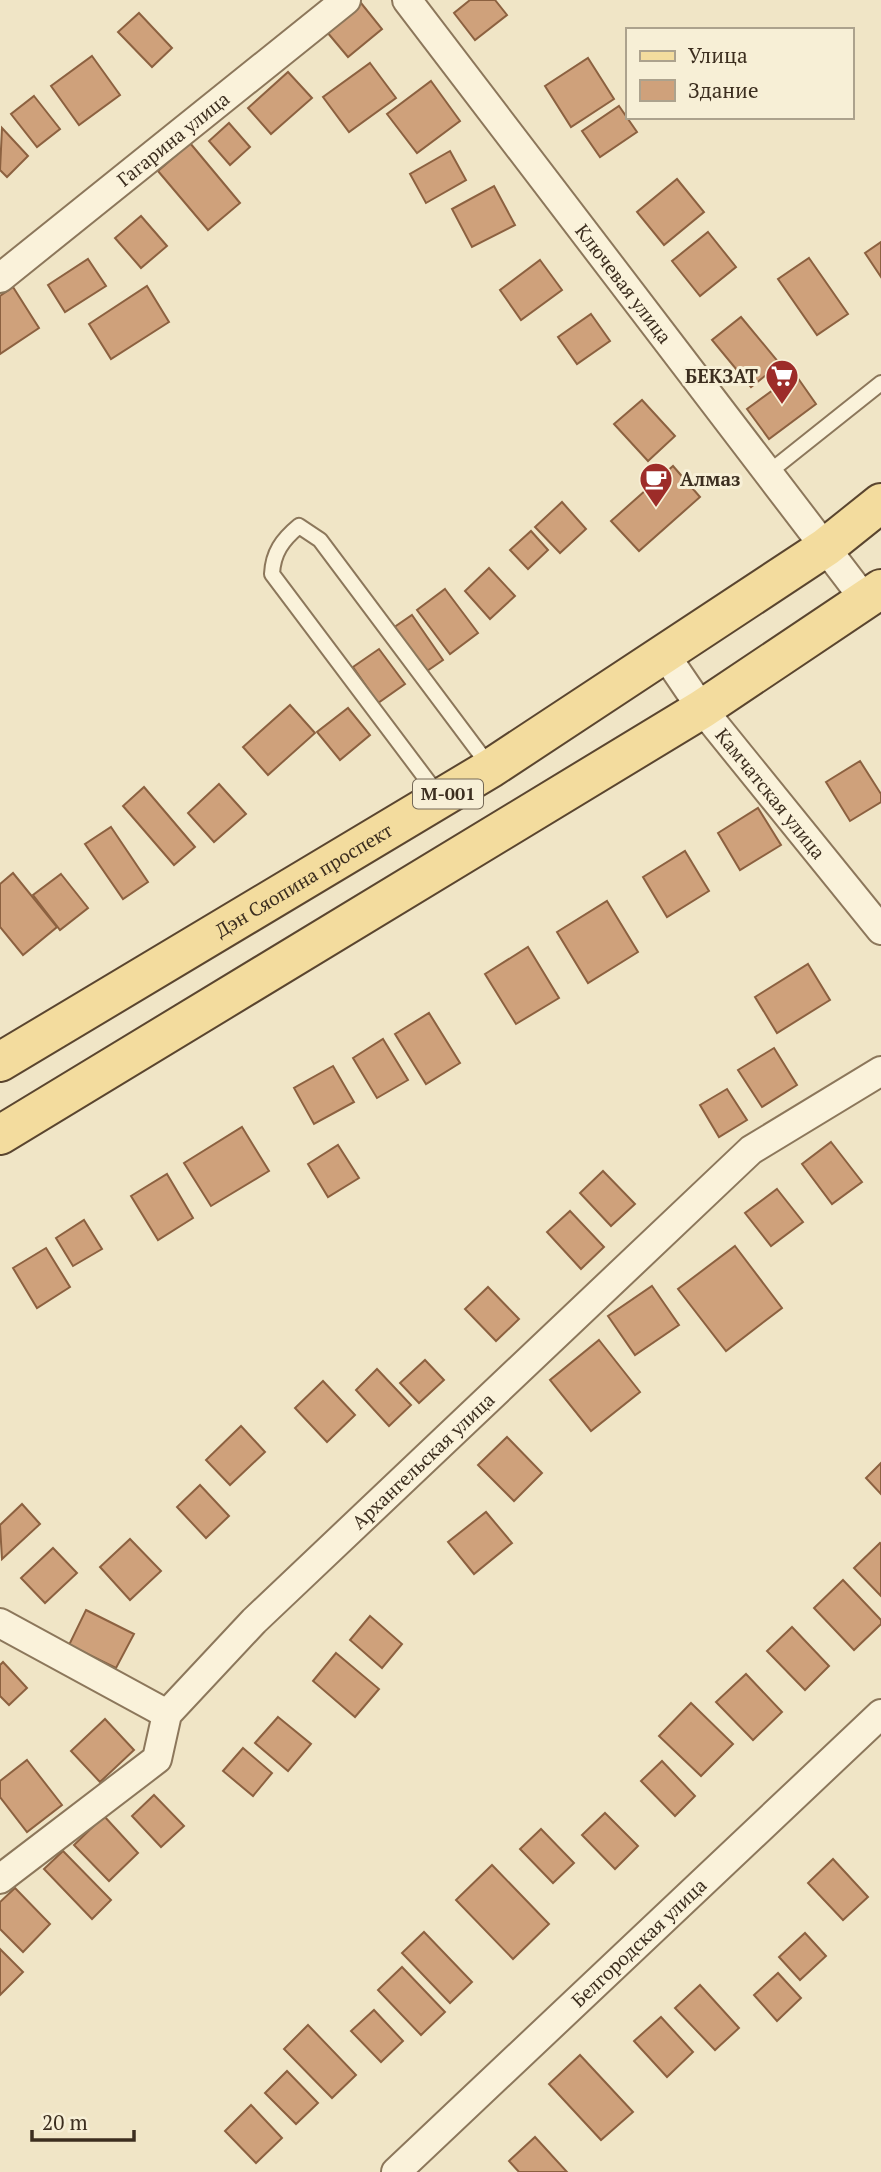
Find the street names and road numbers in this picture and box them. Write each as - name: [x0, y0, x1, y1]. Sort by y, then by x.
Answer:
- street label: Гагарина улица: [111, 86, 234, 191]
- street label: Ключевая улица: [570, 219, 678, 349]
- street label: Камчатская улица: [710, 723, 832, 864]
- road number: M-001: [413, 780, 483, 808]
- street label: Дэн Сяопина проспект: [210, 817, 397, 942]
- street label: Архангельская улица: [346, 1387, 500, 1534]
- street label: Белгородская улица: [565, 1872, 712, 2012]

